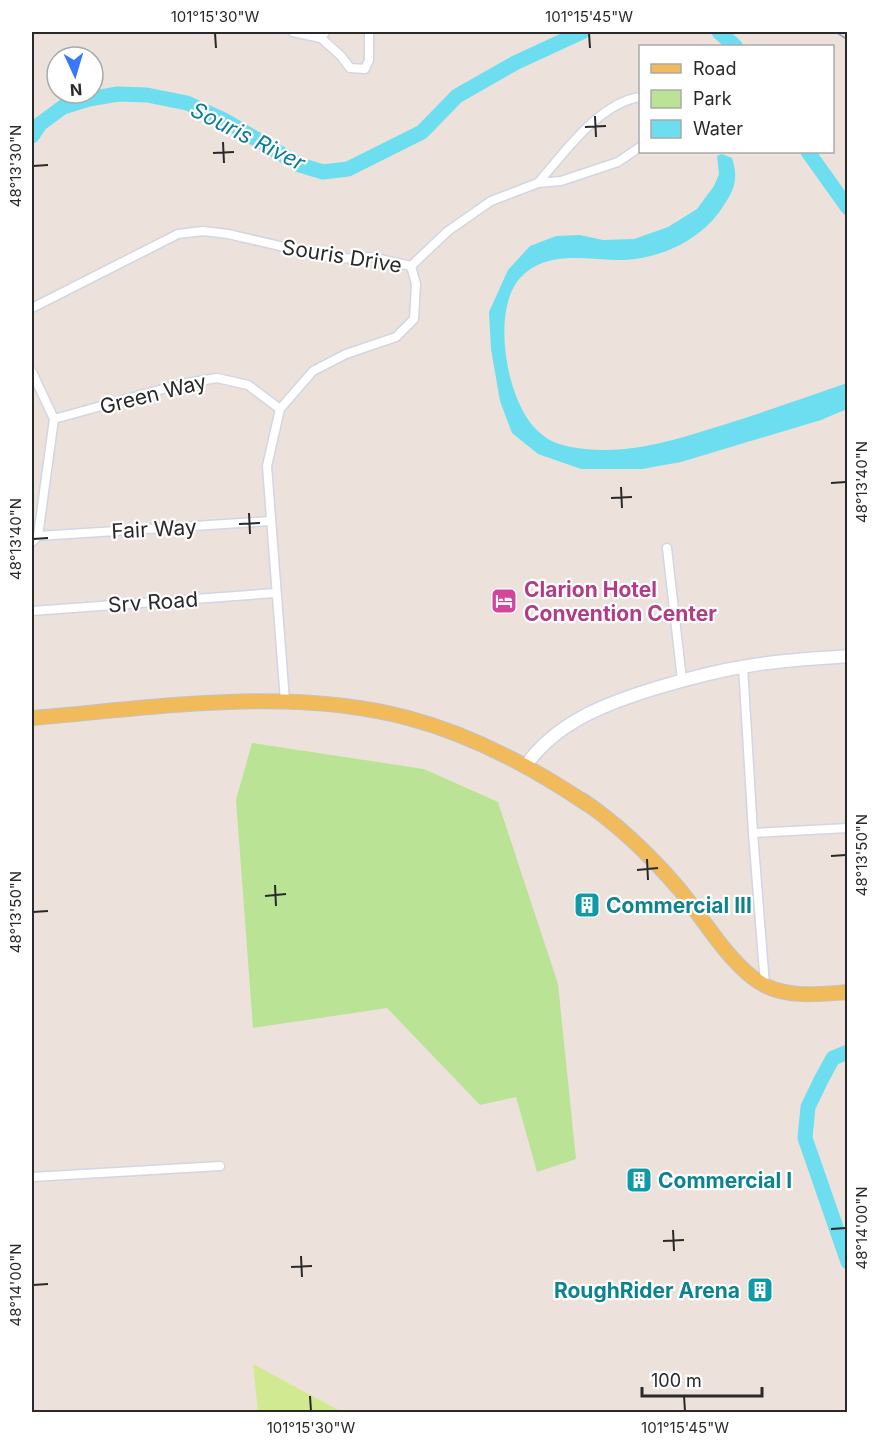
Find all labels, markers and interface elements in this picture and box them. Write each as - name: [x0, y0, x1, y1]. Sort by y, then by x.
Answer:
- text: 101°15'30"W: [171, 7, 260, 26]
- text: 101°15'45"W: [545, 7, 633, 26]
- north arrow: [45, 45, 105, 105]
- legend: [639, 45, 834, 153]
- text: Road: [693, 58, 736, 79]
- text: N: [69, 80, 83, 100]
- text: Park: [693, 88, 732, 109]
- water label: Souris River: [187, 96, 310, 176]
- text: Water: [693, 118, 743, 139]
- text: 48°13'30"N: [6, 125, 25, 207]
- street label: Souris Drive: [280, 234, 404, 278]
- street label: Green Way: [97, 369, 209, 419]
- text: 48°13'40"N: [852, 441, 871, 523]
- text: 48°13'40"N: [6, 498, 25, 580]
- street label: Fair Way: [111, 514, 198, 544]
- place label: Clarion Hotel Convention Center: [524, 577, 717, 626]
- street label: Srv Road: [107, 586, 199, 618]
- hotel icon: Clarion Hotel Convention Center: [489, 586, 519, 616]
- text: 48°13'50"N: [852, 814, 871, 896]
- text: 48°13'50"N: [6, 871, 25, 953]
- building icon: Commercial III: [572, 890, 602, 920]
- place label: Commercial III: [606, 893, 752, 918]
- building icon: Commercial I: [624, 1165, 654, 1195]
- place label: Commercial I: [658, 1168, 792, 1193]
- text: 48°14'00"N: [852, 1186, 871, 1270]
- text: 48°14'00"N: [6, 1243, 25, 1327]
- building icon: RoughRider Arena: [745, 1275, 775, 1305]
- place label: RoughRider Arena: [554, 1278, 740, 1303]
- scale bar: [642, 1360, 762, 1398]
- text: 100 m: [651, 1370, 702, 1391]
- text: 101°15'30"W: [267, 1418, 356, 1437]
- text: 101°15'45"W: [641, 1418, 729, 1437]

